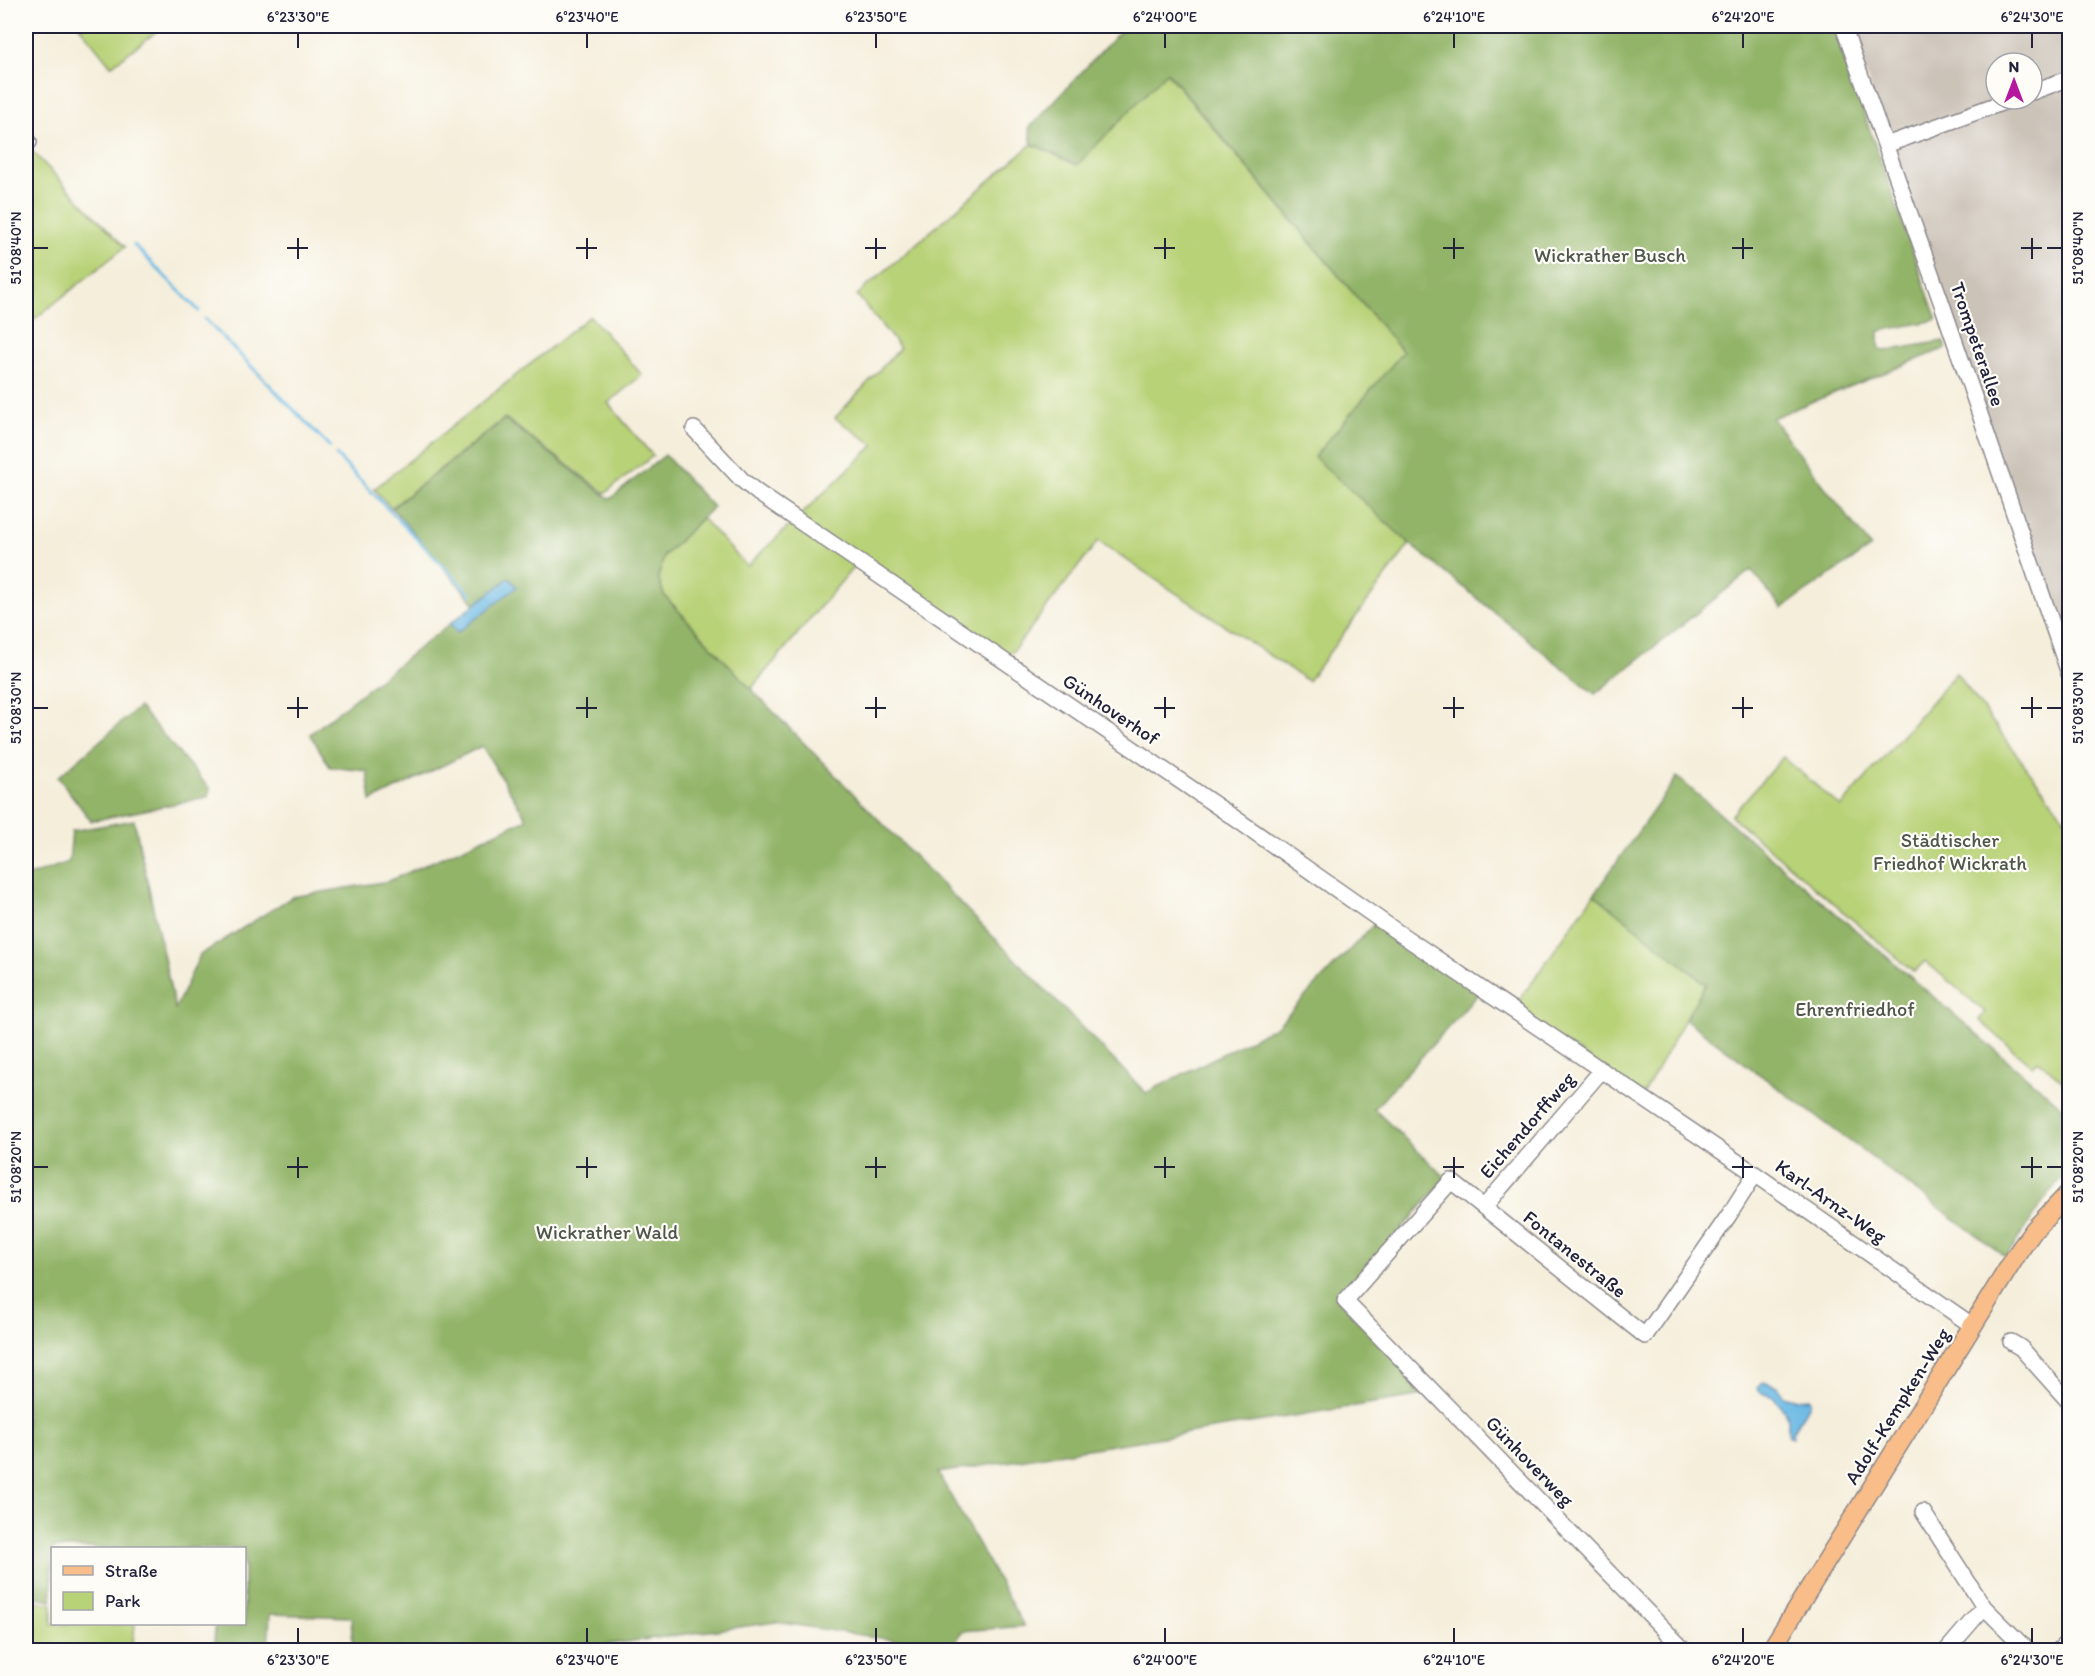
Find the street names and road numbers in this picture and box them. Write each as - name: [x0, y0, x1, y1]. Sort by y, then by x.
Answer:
- street label: Trompeterallee: [1946, 279, 2010, 409]
- street label: Günhoverhof: [1058, 668, 1164, 750]
- street label: Eichendorffweg: [1474, 1066, 1580, 1183]
- street label: Karl-Arnz-Weg: [1771, 1154, 1892, 1249]
- street label: Fontanestraße: [1519, 1205, 1631, 1303]
- street label: Adolf-Kempken-Weg: [1839, 1323, 1955, 1489]
- street label: Günhoverweg: [1481, 1411, 1580, 1512]

